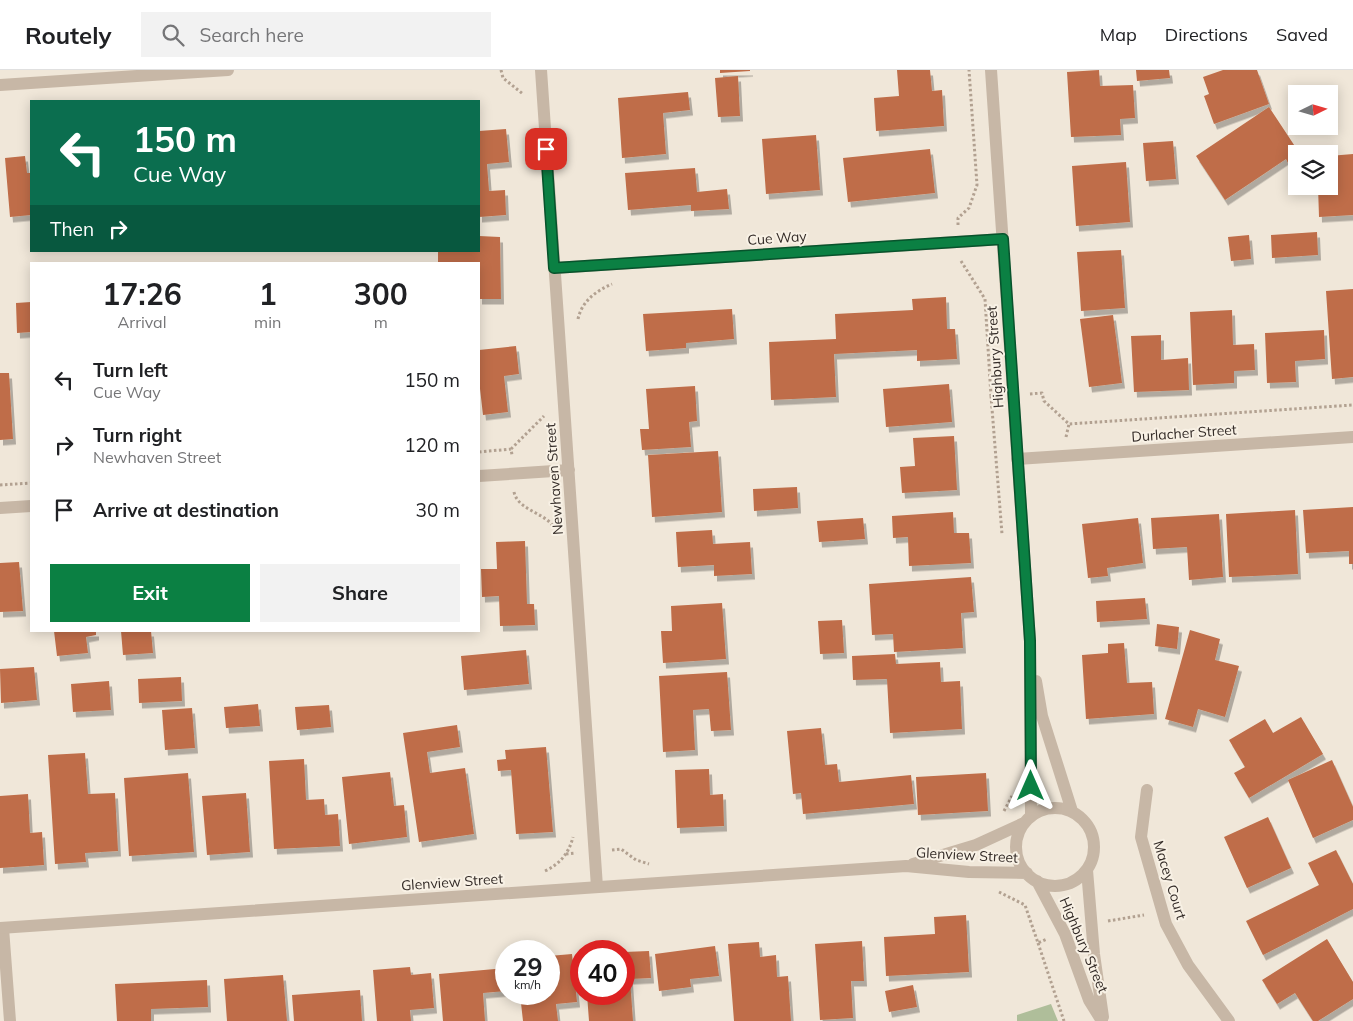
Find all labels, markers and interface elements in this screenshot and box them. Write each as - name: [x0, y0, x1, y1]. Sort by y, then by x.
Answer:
- search box: [141, 12, 491, 57]
- text: Routely: [25, 20, 111, 50]
- icon: search: [159, 21, 187, 49]
- text: Search here: [199, 23, 304, 47]
- text: Map: [1100, 23, 1137, 46]
- text: Directions: [1165, 23, 1248, 46]
- text: Saved: [1276, 23, 1328, 46]
- north arrow: [1288, 85, 1338, 135]
- map controls: [1288, 85, 1338, 195]
- text: 150 m: [133, 117, 237, 161]
- icon: left: [50, 120, 115, 185]
- pin: [525, 128, 567, 170]
- icon: arrive: [532, 135, 560, 163]
- button: layers: [1288, 145, 1338, 195]
- text: Cue Way: [133, 160, 226, 188]
- icon: right: [104, 215, 132, 243]
- text: Then: [50, 217, 94, 241]
- street label: Cue Way: [747, 227, 808, 249]
- text: 17:26: [102, 275, 182, 313]
- text: 1: [259, 275, 277, 313]
- text: 300: [354, 275, 408, 313]
- street label: Highbury Street: [982, 305, 1008, 409]
- text: Arrival: [118, 312, 167, 332]
- text: min: [254, 312, 281, 332]
- text: m: [374, 312, 388, 332]
- text: Turn left: [93, 358, 168, 382]
- icon: left: [50, 366, 78, 394]
- text: 150 m: [404, 368, 460, 392]
- text: Cue Way: [93, 382, 161, 402]
- street label: Durlacher Street: [1131, 420, 1237, 446]
- street label: Newhaven Street: [541, 422, 567, 536]
- text: Turn right: [93, 423, 182, 447]
- icon: right: [50, 431, 78, 459]
- text: 120 m: [404, 433, 460, 457]
- text: Newhaven Street: [93, 447, 221, 467]
- icon: arrive: [50, 496, 78, 524]
- text: Arrive at destination: [93, 498, 279, 522]
- text: 30 m: [416, 498, 460, 522]
- button: Exit: [50, 564, 250, 622]
- button: Share: [260, 564, 460, 622]
- position arrow: [1004, 759, 1056, 811]
- street label: Macey Court: [1150, 838, 1191, 922]
- street label: Glenview Street: [916, 843, 1019, 867]
- street label: Glenview Street: [400, 869, 504, 895]
- street label: Highbury Street: [1056, 894, 1112, 996]
- speed limit sign: 40: [570, 940, 635, 1005]
- text: 29: [512, 951, 543, 982]
- text: km/h: [514, 977, 541, 992]

